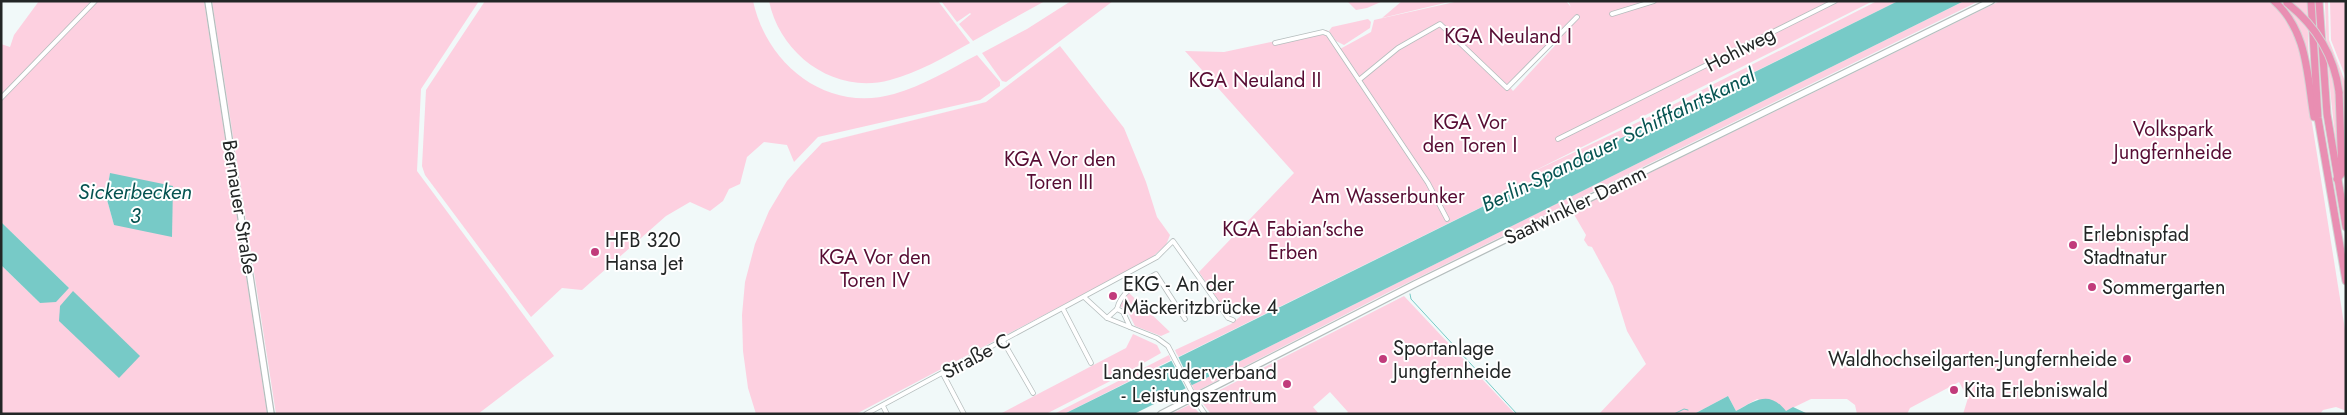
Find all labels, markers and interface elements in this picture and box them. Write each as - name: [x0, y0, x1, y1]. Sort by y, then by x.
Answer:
- street label: Hohlweg: [1700, 19, 1780, 79]
- park label: KGA Neuland I: [1444, 22, 1572, 51]
- water label: Berlin-Spandauer Schifffahrtskanal: [1476, 60, 1761, 219]
- park label: KGA Neuland II: [1189, 66, 1321, 95]
- park label: KGA Vor den Toren I: [1423, 108, 1517, 160]
- park label: Volkspark Jungfernheide: [2111, 115, 2232, 167]
- street label: Bernauer Straße: [215, 138, 264, 276]
- park label: KGA Vor den Toren III: [1004, 145, 1116, 197]
- street label: Saatwinkler Damm: [1499, 158, 1651, 253]
- water label: Sickerbecken 3: [78, 177, 192, 231]
- park label: Am Wasserbunker: [1311, 182, 1465, 211]
- park label: KGA Fabian'sche Erben: [1222, 215, 1364, 267]
- place label: Erlebnispfad Stadtnatur: [2083, 220, 2189, 272]
- place label: HFB 320 Hansa Jet: [605, 226, 683, 278]
- marker: Erlebnispfad Stadtnatur: [2067, 239, 2079, 251]
- park label: KGA Vor den Toren IV: [819, 243, 931, 295]
- marker: HFB 320 Hansa Jet: [589, 246, 601, 258]
- place label: EKG - An der Mäckeritzbrücke 4: [1123, 270, 1278, 322]
- place label: Sommergarten: [2102, 273, 2225, 302]
- marker: Sommergarten: [2086, 281, 2098, 293]
- marker: EKG - An der Mäckeritzbrücke 4: [1107, 290, 1119, 302]
- street label: Straße C: [937, 326, 1016, 387]
- place label: Sportanlage Jungfernheide: [1390, 334, 1511, 386]
- place label: Waldhochseilgarten-Jungfernheide: [1828, 345, 2117, 374]
- marker: Sportanlage Jungfernheide: [1377, 353, 1389, 365]
- marker: Waldhochseilgarten-Jungfernheide: [2121, 353, 2133, 365]
- place label: Landesruderverband - Leistungszentrum: [1103, 358, 1277, 410]
- place label: Kita Erlebniswald: [1964, 376, 2108, 405]
- marker: Landesruderverband - Leistungszentrum: [1281, 378, 1293, 390]
- marker: Kita Erlebniswald: [1948, 384, 1960, 396]

